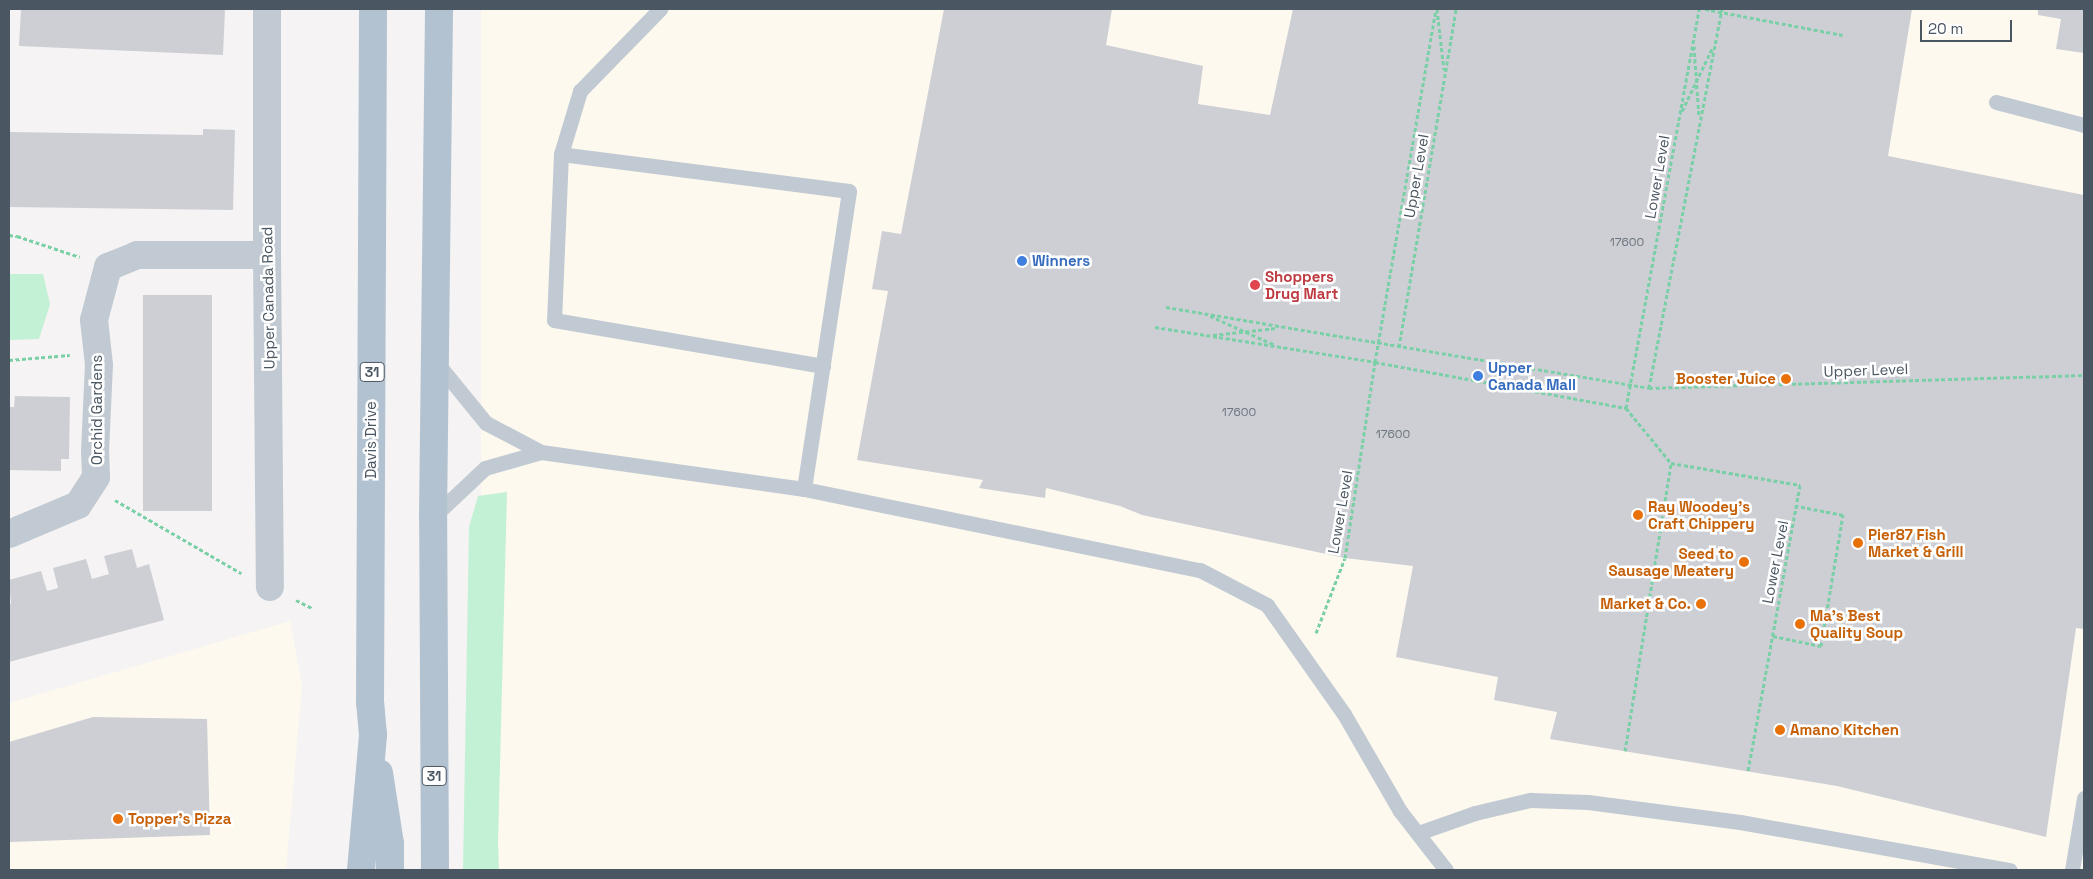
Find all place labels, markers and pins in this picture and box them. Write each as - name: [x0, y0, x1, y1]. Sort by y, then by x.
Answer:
- place label: Winners: [1032, 252, 1090, 270]
- marker: Winners: [1016, 255, 1028, 267]
- place label: Shoppers Drug Mart: [1265, 267, 1338, 302]
- marker: Shoppers Drug Mart: [1249, 279, 1261, 291]
- place label: Upper Canada Mall: [1488, 358, 1576, 393]
- marker: Upper Canada Mall: [1472, 370, 1484, 382]
- place label: Booster Juice: [1676, 370, 1776, 388]
- marker: Booster Juice: [1780, 373, 1792, 385]
- place label: Ray Woodey's Craft Chippery: [1648, 497, 1754, 532]
- marker: Ray Woodey's Craft Chippery: [1632, 509, 1644, 521]
- place label: Pier87 Fish Market & Grill: [1868, 525, 1963, 560]
- marker: Pier87 Fish Market & Grill: [1852, 537, 1864, 549]
- place label: Seed to Sausage Meatery: [1608, 544, 1734, 579]
- marker: Seed to Sausage Meatery: [1738, 556, 1750, 568]
- place label: Market & Co.: [1600, 595, 1691, 613]
- marker: Market & Co.: [1695, 598, 1707, 610]
- place label: Ma's Best Quality Soup: [1810, 606, 1903, 641]
- marker: Ma's Best Quality Soup: [1794, 618, 1806, 630]
- place label: Amano Kitchen: [1790, 721, 1899, 739]
- marker: Amano Kitchen: [1774, 724, 1786, 736]
- place label: Topper's Pizza: [128, 810, 232, 828]
- marker: Topper's Pizza: [112, 813, 124, 825]

